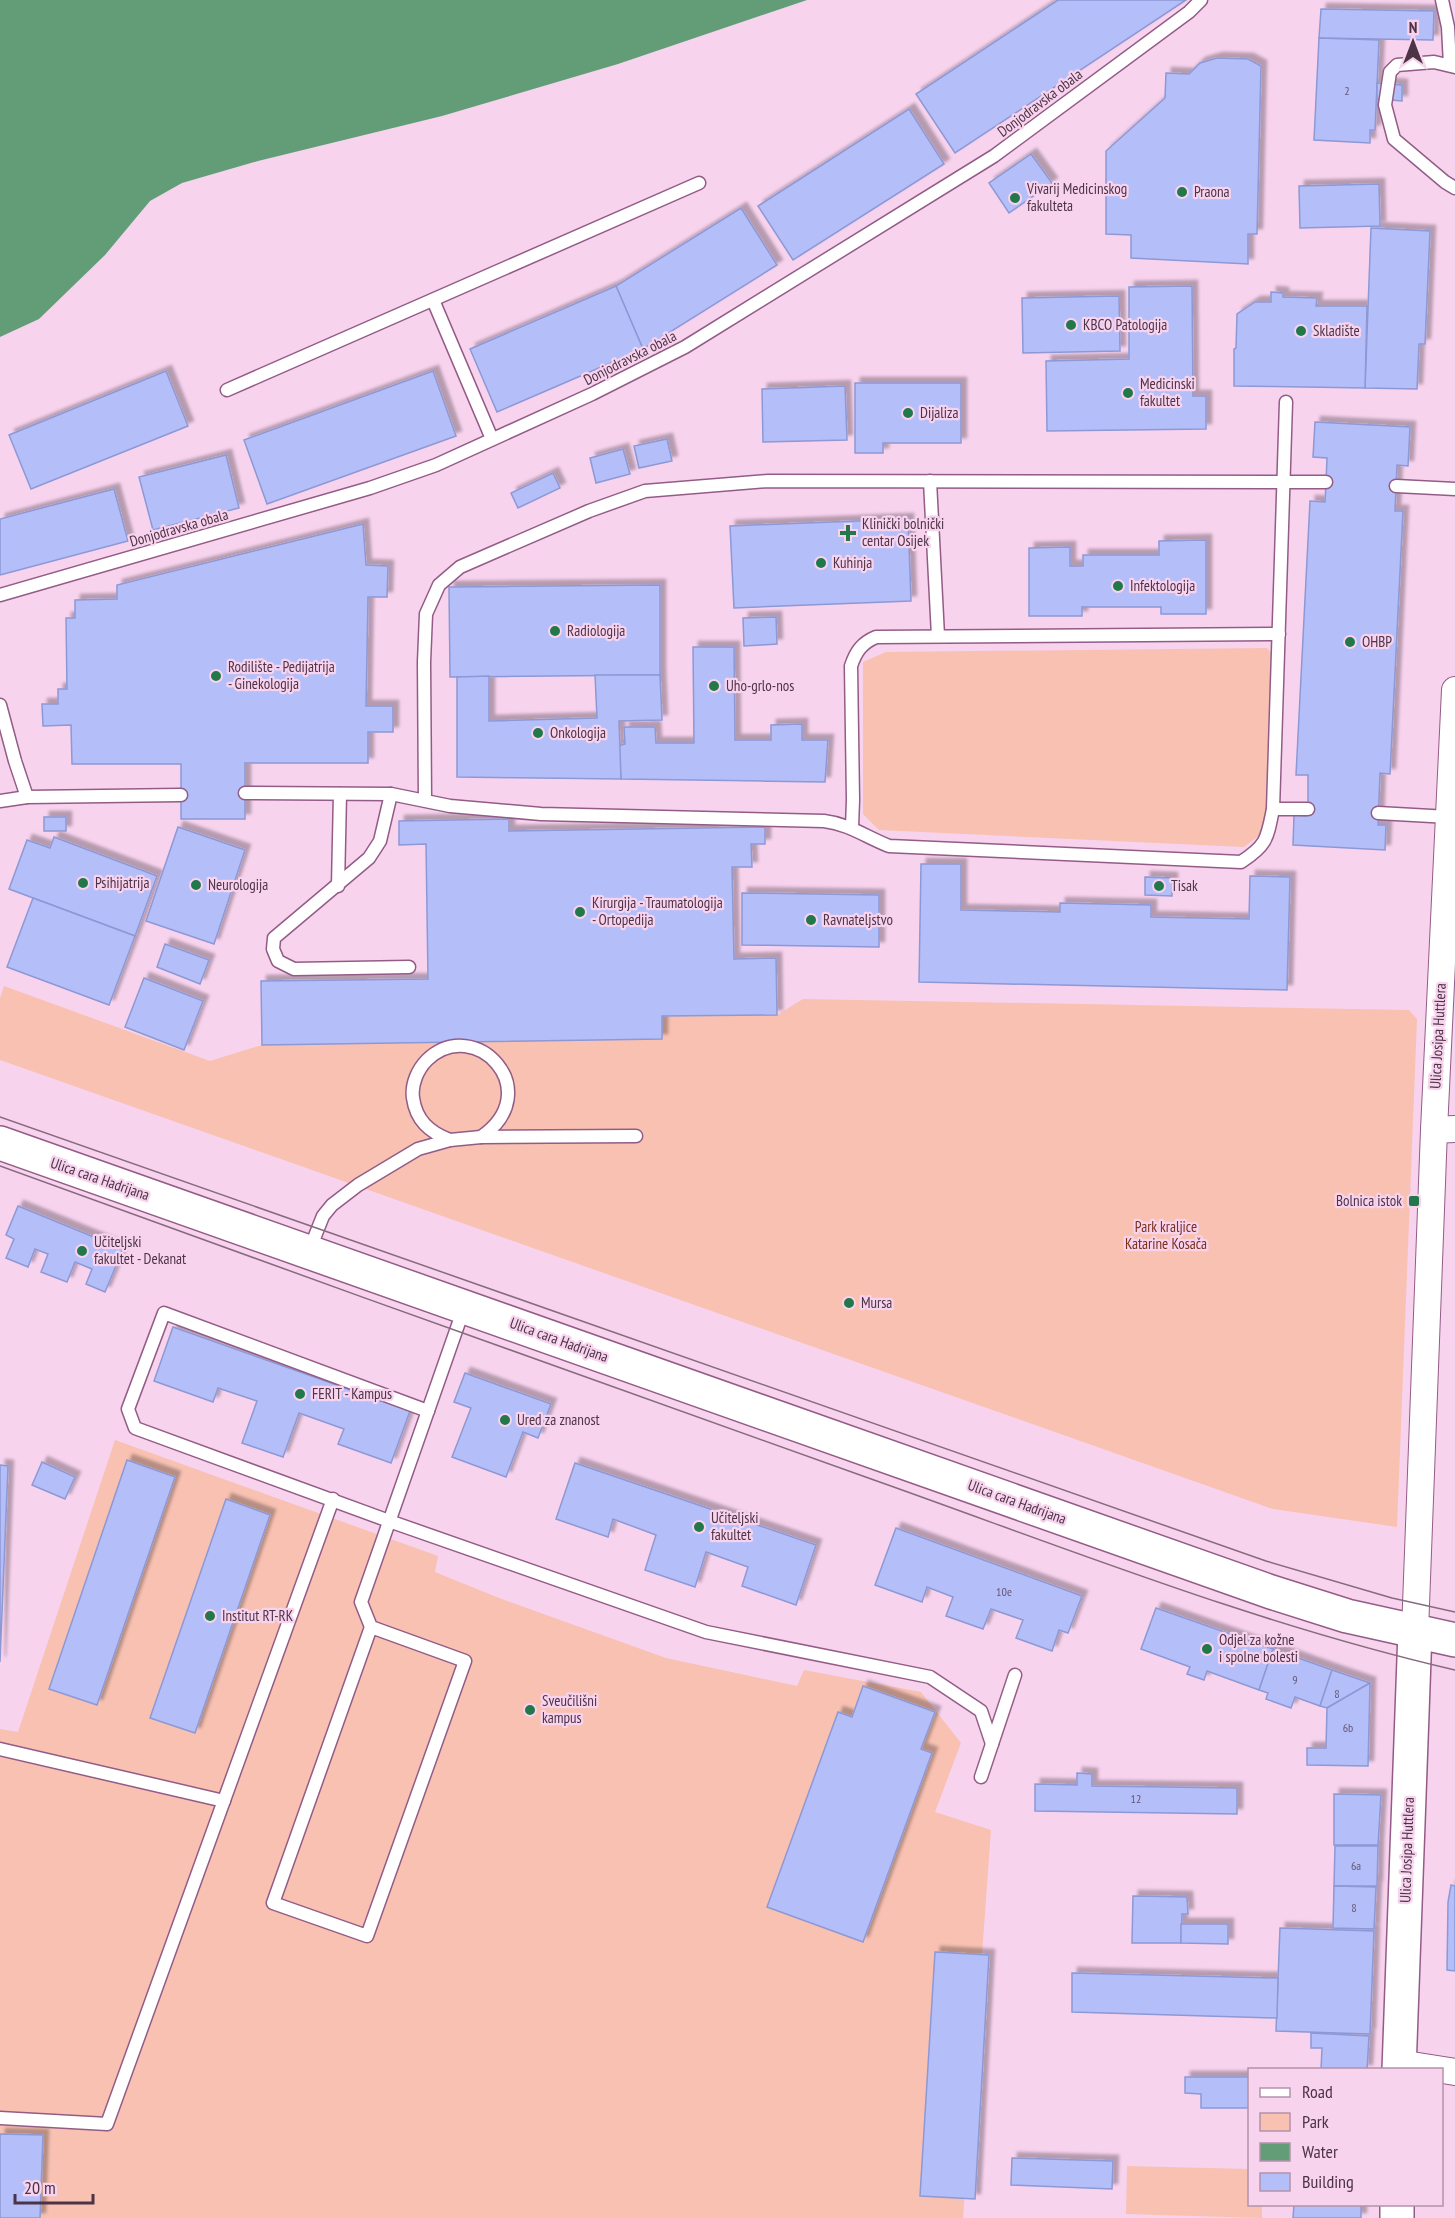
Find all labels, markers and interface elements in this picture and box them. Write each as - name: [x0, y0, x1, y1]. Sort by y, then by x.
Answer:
- north arrow: [1383, 12, 1443, 72]
- text: N: [1409, 17, 1417, 37]
- street label: Donjodravska obala: [993, 64, 1086, 141]
- house number: 2: [1344, 83, 1350, 98]
- place label: Vivarij Medicinskog fakulteta: [1026, 179, 1127, 215]
- place label: Praona: [1194, 182, 1230, 201]
- marker: Praona: [1175, 185, 1189, 199]
- marker: Vivarij Medicinskog fakulteta: [1008, 191, 1022, 205]
- place label: KBCO Patologija: [1083, 315, 1167, 334]
- marker: KBCO Patologija: [1064, 318, 1078, 332]
- place label: Skladište: [1313, 321, 1360, 340]
- marker: Skladište: [1294, 324, 1308, 338]
- street label: Donjodravska obala: [580, 326, 679, 389]
- place label: Medicinski fakultet: [1140, 374, 1195, 410]
- marker: Medicinski fakultet: [1121, 386, 1135, 400]
- place label: Dijaliza: [920, 403, 959, 422]
- marker: Dijaliza: [901, 406, 915, 420]
- street label: Donjodravska obala: [127, 504, 230, 551]
- place label: Klinički bolnički centar Osijek: [862, 514, 944, 550]
- marker: Klinički bolnički centar Osijek: [839, 524, 857, 542]
- place label: Kuhinja: [833, 553, 872, 572]
- marker: Kuhinja: [814, 556, 828, 570]
- place label: Infektologija: [1130, 576, 1195, 595]
- marker: Infektologija: [1111, 579, 1125, 593]
- place label: Radiologija: [567, 621, 625, 640]
- marker: Radiologija: [548, 624, 562, 638]
- place label: OHBP: [1362, 632, 1392, 651]
- marker: OHBP: [1343, 635, 1357, 649]
- place label: Rodilište - Pedijatrija - Ginekologija: [228, 657, 335, 693]
- marker: Rodilište - Pedijatrija - Ginekologija: [209, 669, 223, 683]
- place label: Uho-grlo-nos: [726, 676, 794, 695]
- marker: Uho-grlo-nos: [707, 679, 721, 693]
- place label: Onkologija: [550, 723, 606, 742]
- marker: Onkologija: [531, 726, 545, 740]
- place label: Psihijatrija: [95, 873, 149, 892]
- place label: Neurologija: [208, 875, 268, 894]
- marker: Psihijatrija: [76, 876, 90, 890]
- place label: Tisak: [1171, 876, 1198, 895]
- marker: Neurologija: [189, 878, 203, 892]
- marker: Tisak: [1152, 879, 1166, 893]
- place label: Kirurgija - Traumatologija - Ortopedija: [592, 893, 723, 929]
- marker: Kirurgija - Traumatologija - Ortopedija: [573, 905, 587, 919]
- place label: Ravnateljstvo: [823, 910, 893, 929]
- marker: Ravnateljstvo: [804, 913, 818, 927]
- street label: Ulica Josipa Huttlera: [1425, 983, 1450, 1089]
- street label: Ulica cara Hadrijana: [48, 1153, 152, 1204]
- place label: Bolnica istok: [1336, 1191, 1402, 1210]
- marker: Bolnica istok: [1407, 1194, 1421, 1208]
- park label: Park kraljice Katarine Kosača: [1125, 1217, 1207, 1253]
- place label: Učiteljski fakultet - Dekanat: [94, 1232, 186, 1268]
- marker: Učiteljski fakultet - Dekanat: [75, 1244, 89, 1258]
- place label: Mursa: [861, 1293, 892, 1312]
- marker: Mursa: [842, 1296, 856, 1310]
- street label: Ulica cara Hadrijana: [507, 1313, 611, 1366]
- place label: FERIT - Kampus: [312, 1384, 392, 1403]
- marker: FERIT - Kampus: [293, 1387, 307, 1401]
- place label: Ured za znanost: [517, 1410, 600, 1429]
- marker: Ured za znanost: [498, 1413, 512, 1427]
- street label: Ulica cara Hadrijana: [965, 1475, 1069, 1528]
- place label: Učiteljski fakultet: [711, 1508, 758, 1544]
- marker: Učiteljski fakultet: [692, 1520, 706, 1534]
- house number: 10e: [996, 1584, 1012, 1599]
- place label: Institut RT-RK: [222, 1606, 294, 1625]
- marker: Institut RT-RK: [203, 1609, 217, 1623]
- place label: Odjel za kožne i spolne bolesti: [1219, 1630, 1298, 1666]
- marker: Odjel za kožne i spolne bolesti: [1200, 1642, 1214, 1656]
- house number: 9: [1292, 1672, 1298, 1687]
- house number: 8: [1334, 1686, 1340, 1701]
- place label: Sveučilišni kampus: [542, 1691, 597, 1727]
- marker: Sveučilišni kampus: [523, 1703, 537, 1717]
- house number: 6b: [1343, 1720, 1353, 1735]
- house number: 12: [1131, 1791, 1141, 1806]
- street label: Ulica Josipa Huttlera: [1395, 1797, 1418, 1903]
- house number: 6a: [1351, 1858, 1361, 1873]
- house number: 8: [1351, 1900, 1357, 1915]
- legend: [1248, 2068, 1443, 2206]
- text: Road: [1302, 2080, 1333, 2103]
- text: Park: [1302, 2110, 1329, 2133]
- text: Water: [1302, 2140, 1338, 2163]
- scale bar: [15, 2167, 93, 2205]
- text: Building: [1302, 2170, 1354, 2193]
- text: 20 m: [24, 2176, 56, 2199]

